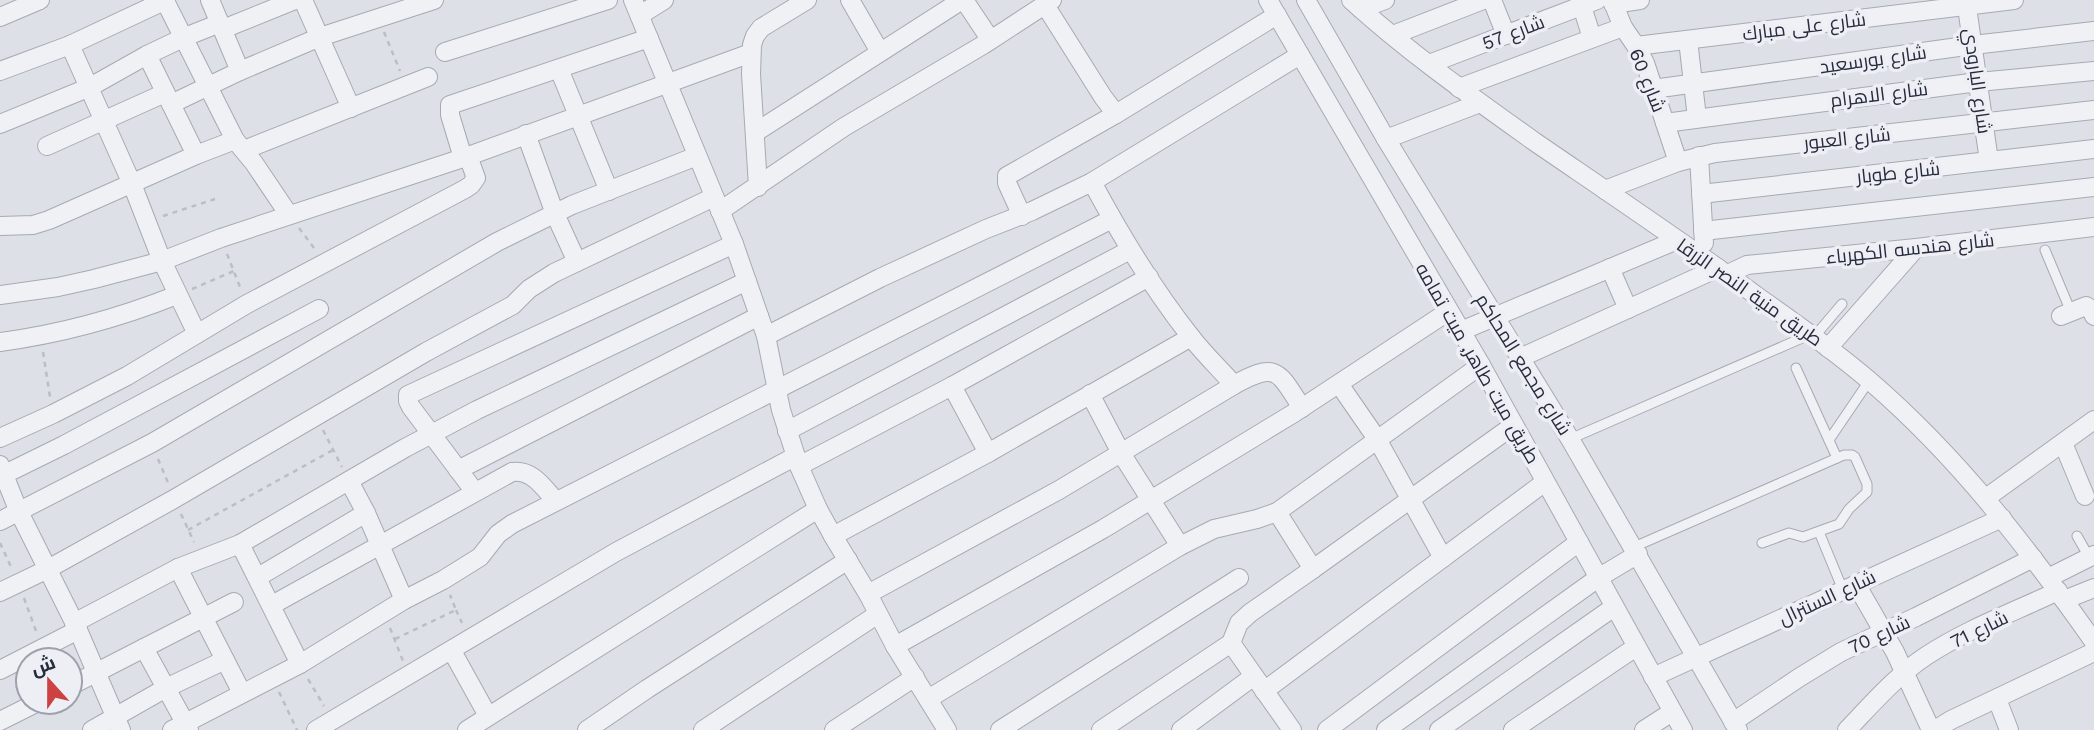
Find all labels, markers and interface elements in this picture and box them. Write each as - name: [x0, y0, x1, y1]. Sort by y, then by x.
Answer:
- street label: شارع على مبارك: [1741, 8, 1867, 47]
- street label: شارع 57: [1479, 10, 1548, 57]
- street label: شارع البارودي: [1956, 27, 1996, 136]
- street label: شارع بورسعيد: [1818, 41, 1928, 80]
- street label: شارع 60: [1623, 45, 1671, 116]
- street label: شارع الاهرام: [1829, 77, 1930, 114]
- street label: شارع العبور: [1801, 122, 1892, 157]
- street label: شارع طوبار: [1854, 157, 1941, 190]
- street label: شارع هندسه الكهرباء: [1825, 228, 1996, 271]
- street label: طريق منية النصر الزرقا: [1672, 234, 1827, 352]
- street label: طريق ميت طاهر, ميت تمامه: [1410, 259, 1545, 468]
- street label: شارع مجمع المحاكم: [1469, 289, 1576, 440]
- street label: شارع السنترال: [1775, 565, 1880, 632]
- street label: شارع 71: [1947, 606, 2013, 655]
- street label: شارع 70: [1845, 610, 1915, 661]
- north arrow: [14, 646, 84, 716]
- text: ش: [28, 650, 59, 681]

